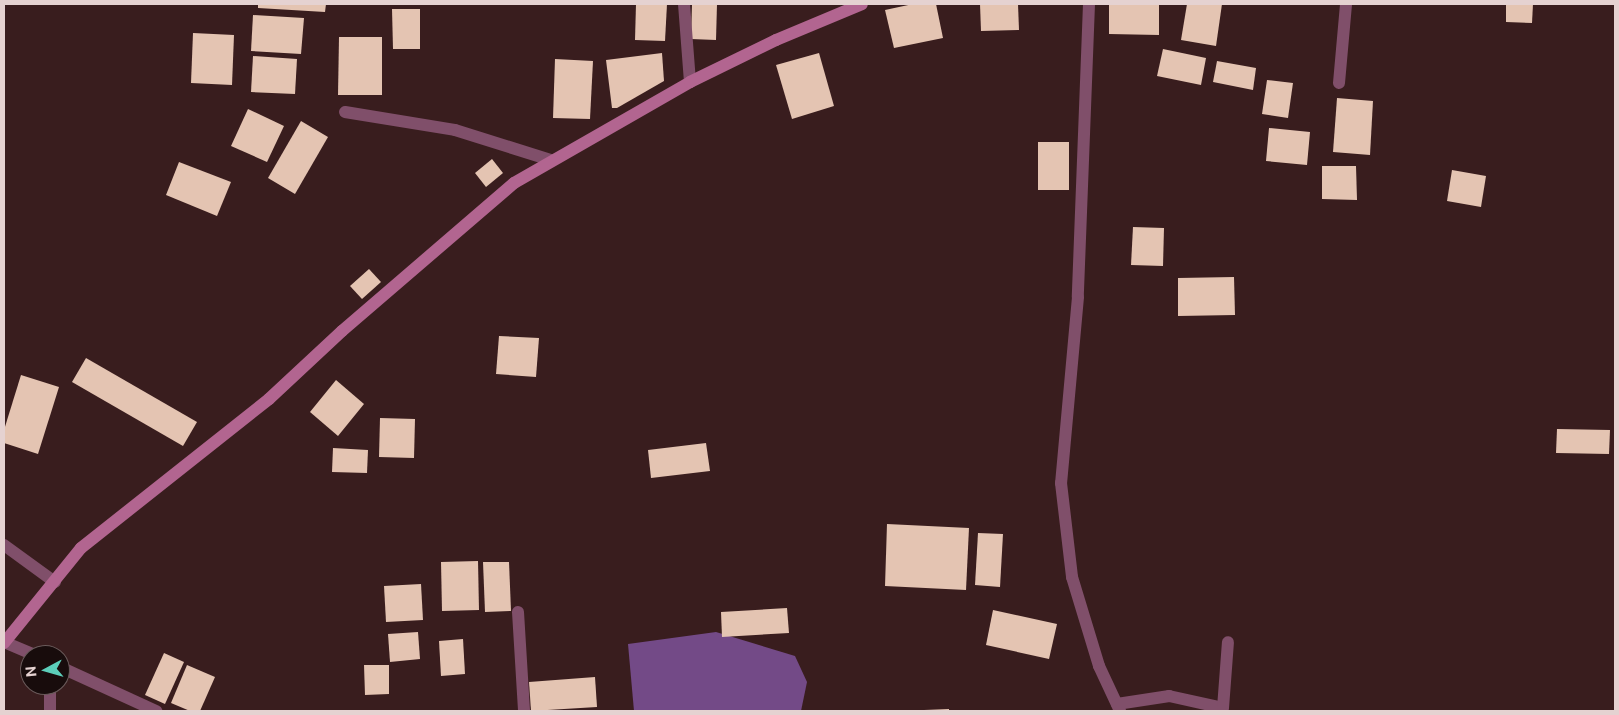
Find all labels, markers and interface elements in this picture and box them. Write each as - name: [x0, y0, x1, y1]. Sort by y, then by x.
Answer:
- north arrow: [20, 645, 70, 695]
- text: N: [23, 665, 40, 678]

